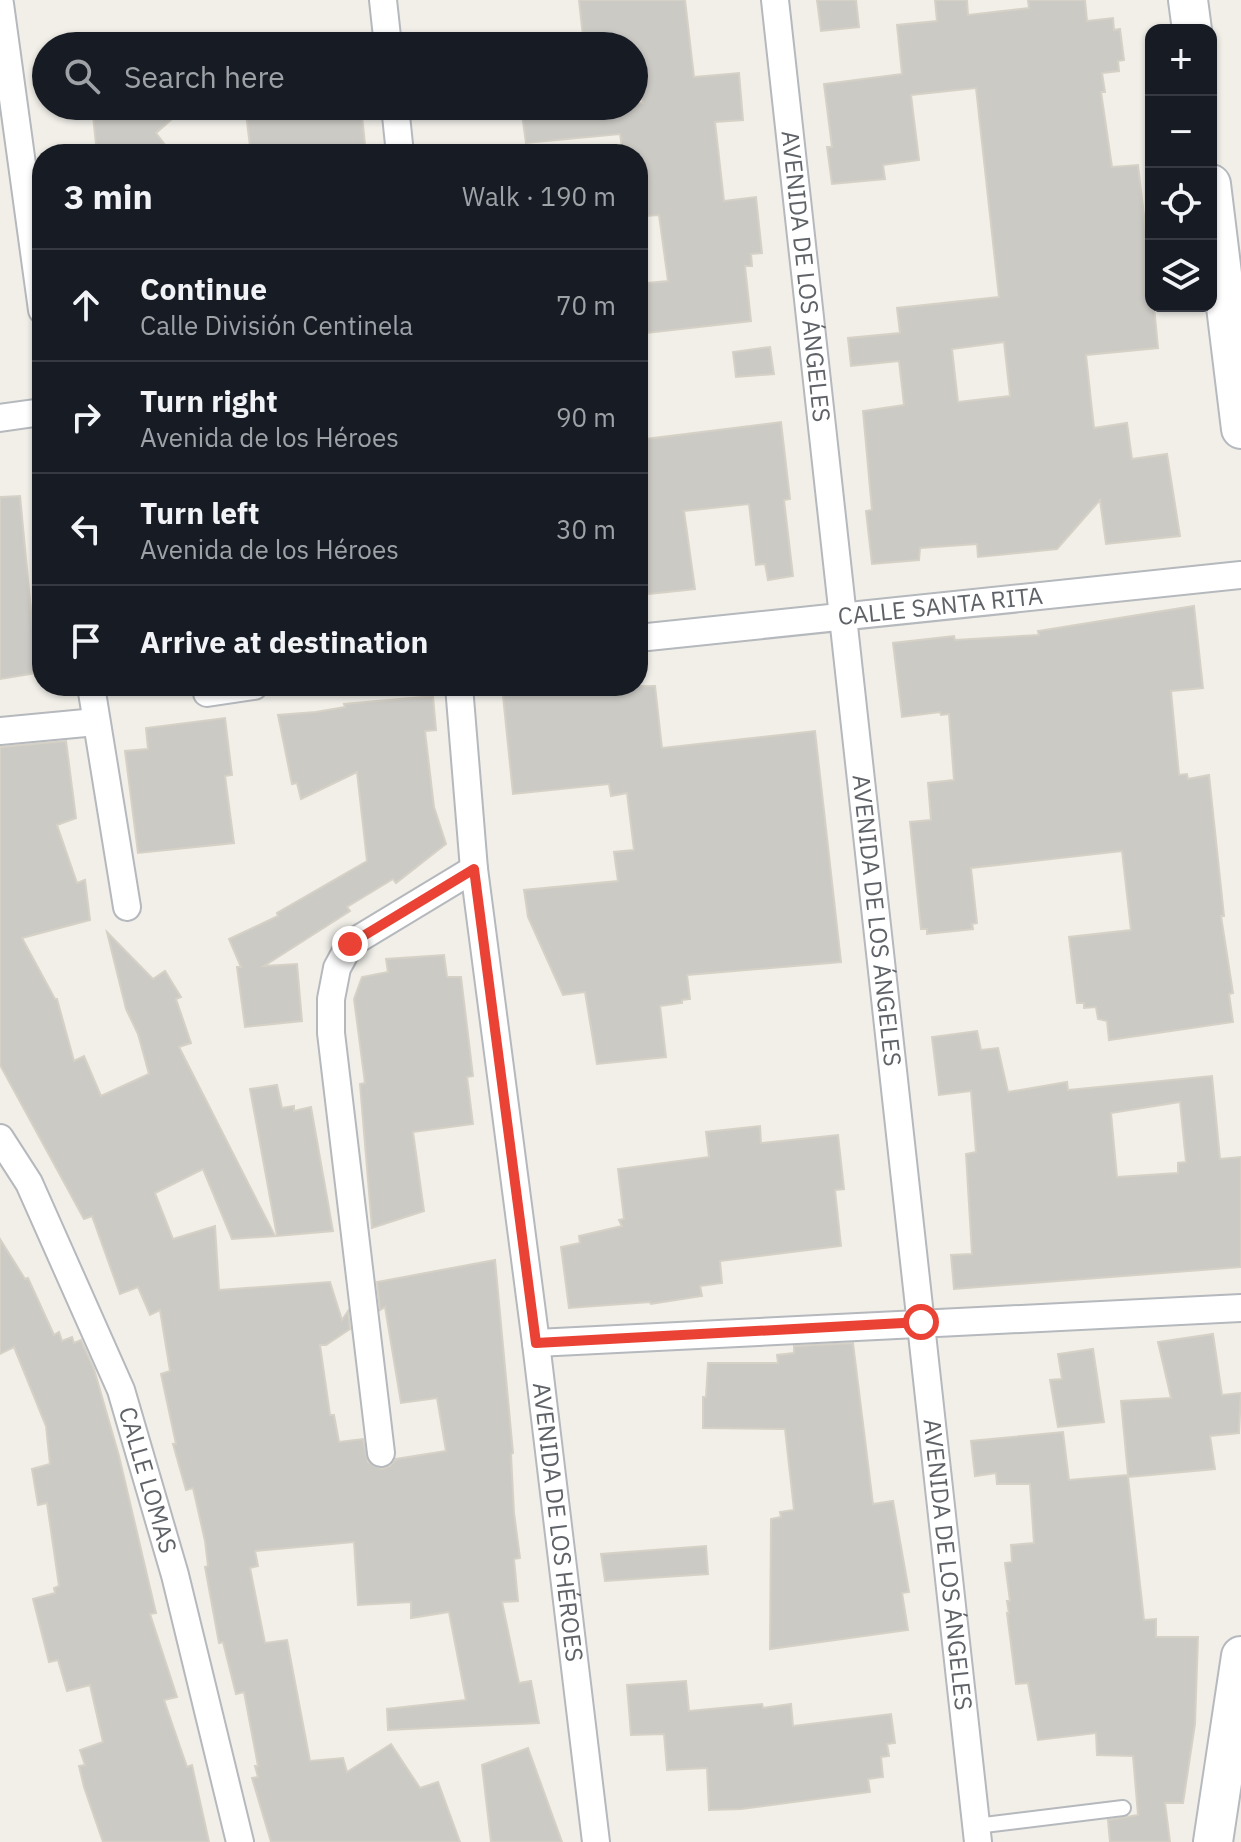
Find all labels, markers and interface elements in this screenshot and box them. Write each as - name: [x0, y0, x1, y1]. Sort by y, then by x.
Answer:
- map controls: [1145, 24, 1217, 312]
- button: +: [1145, 24, 1217, 96]
- search box: [32, 32, 648, 120]
- icon: search: [60, 54, 104, 98]
- text: Search here: [124, 57, 285, 96]
- button: −: [1145, 96, 1217, 168]
- street label: AVENIDA DE LOS ÁNGELES: [774, 129, 838, 424]
- button: locate: [1145, 168, 1217, 240]
- text: 3 min: [64, 174, 153, 218]
- text: Walk · 190 m: [462, 179, 616, 213]
- button: layers: [1145, 240, 1217, 312]
- text: Continue: [140, 269, 267, 308]
- icon: ahead: [64, 283, 108, 327]
- text: 70 m: [556, 288, 616, 322]
- text: Calle División Centinela: [140, 308, 413, 342]
- text: Turn right: [140, 381, 278, 420]
- icon: right: [64, 395, 108, 439]
- text: 90 m: [556, 400, 616, 434]
- text: Avenida de los Héroes: [140, 420, 399, 454]
- text: Turn left: [140, 493, 259, 532]
- icon: left: [64, 507, 108, 551]
- text: 30 m: [556, 512, 616, 546]
- text: Avenida de los Héroes: [140, 532, 399, 566]
- street label: CALLE SANTA RITA: [836, 579, 1044, 632]
- icon: arrive: [64, 619, 108, 663]
- text: Arrive at destination: [140, 622, 428, 661]
- street label: AVENIDA DE LOS ÁNGELES: [845, 773, 909, 1068]
- route end: [332, 926, 368, 962]
- route start: [903, 1304, 939, 1340]
- street label: AVENIDA DE LOS HÉROES: [526, 1380, 591, 1663]
- street label: CALLE LOMAS: [112, 1403, 185, 1557]
- street label: AVENIDA DE LOS ÁNGELES: [916, 1417, 980, 1712]

